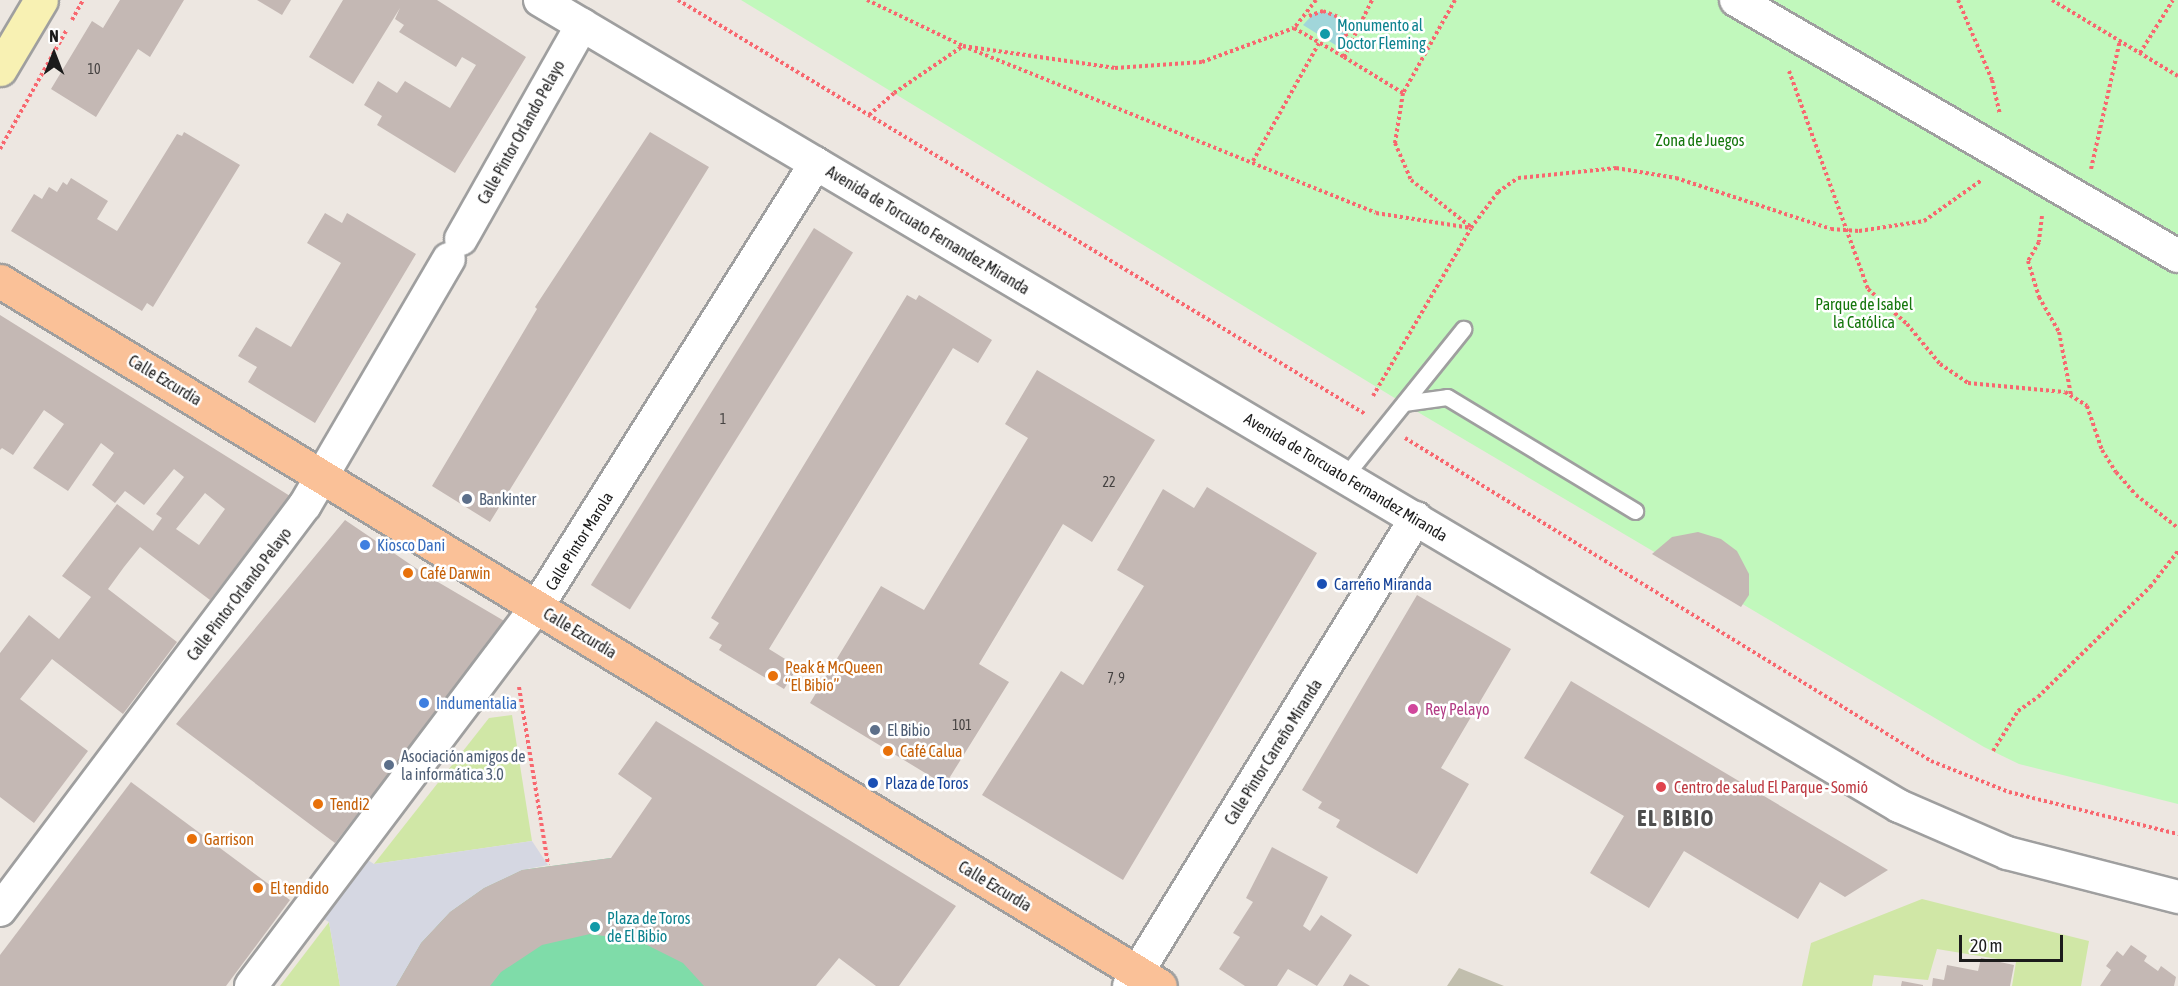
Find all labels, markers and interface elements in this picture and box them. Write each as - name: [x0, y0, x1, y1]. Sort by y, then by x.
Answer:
- place label: Monumento al Doctor Fleming: [1337, 15, 1426, 53]
- north arrow: [24, 24, 84, 84]
- text: N: [49, 27, 59, 45]
- marker: Monumento al Doctor Fleming: [1318, 27, 1332, 41]
- street label: Calle Pintor Orlando Pelayo: [473, 57, 569, 207]
- house number: 10: [87, 61, 101, 77]
- park label: Zona de Juegos: [1656, 130, 1744, 150]
- street label: Avenida de Torcuato Fernandez Miranda: [823, 162, 1033, 298]
- park label: Parque de Isabel la Católica: [1815, 294, 1913, 332]
- street label: Calle Ezcurdia: [125, 351, 205, 409]
- street label: Avenida de Torcuato Fernandez Miranda: [1241, 409, 1451, 545]
- house number: 1: [720, 411, 726, 427]
- house number: 22: [1102, 474, 1116, 490]
- street label: Calle Pintor Marola: [541, 488, 617, 594]
- place label: Bankinter: [479, 489, 536, 509]
- marker: Bankinter: [460, 492, 474, 506]
- street label: Calle Pintor Orlando Pelayo: [183, 524, 295, 664]
- place label: Kiosco Dani: [377, 535, 445, 555]
- marker: Kiosco Dani: [358, 538, 372, 552]
- place label: Café Darwin: [420, 563, 491, 583]
- marker: Café Darwin: [401, 566, 415, 580]
- place label: Carreño Miranda: [1334, 574, 1432, 594]
- marker: Carreño Miranda: [1315, 577, 1329, 591]
- street label: Calle Ezcurdia: [540, 604, 620, 662]
- place label: Peak & McQueen “El Bibio”: [785, 657, 883, 695]
- marker: Peak & McQueen “El Bibio”: [766, 669, 780, 683]
- house number: 7, 9: [1107, 670, 1125, 686]
- street label: Calle Pintor Carreño Miranda: [1220, 676, 1326, 828]
- place label: Indumentalia: [436, 693, 517, 713]
- marker: Indumentalia: [417, 696, 431, 710]
- place label: Rey Pelayo: [1425, 699, 1489, 719]
- marker: Rey Pelayo: [1406, 702, 1420, 716]
- house number: 101: [952, 717, 972, 733]
- place label: El Bibio: [887, 720, 930, 740]
- marker: El Bibio: [868, 723, 882, 737]
- place label: Café Calua: [900, 741, 963, 761]
- marker: Café Calua: [881, 744, 895, 758]
- place label: Asociación amigos de la informática 3.0: [401, 746, 526, 784]
- marker: Asociación amigos de la informática 3.0: [382, 758, 396, 772]
- place label: Plaza de Toros: [885, 773, 968, 793]
- marker: Plaza de Toros: [866, 776, 880, 790]
- place label: Centro de salud El Parque - Somió: [1674, 777, 1868, 797]
- marker: Centro de salud El Parque - Somió: [1652, 778, 1670, 796]
- place label: Tendi2: [330, 794, 370, 814]
- marker: Tendi2: [311, 797, 325, 811]
- district label: EL BIBIO: [1637, 806, 1715, 832]
- place label: Garrison: [204, 829, 254, 849]
- marker: Garrison: [185, 832, 199, 846]
- street label: Calle Ezcurdia: [955, 857, 1035, 915]
- place label: El tendido: [270, 878, 329, 898]
- marker: El tendido: [251, 881, 265, 895]
- place label: Plaza de Toros de El Bibio: [607, 908, 690, 946]
- marker: Plaza de Toros de El Bibio: [588, 920, 602, 934]
- scale bar: [1962, 923, 2066, 961]
- text: 20 m: [1970, 935, 2002, 956]

